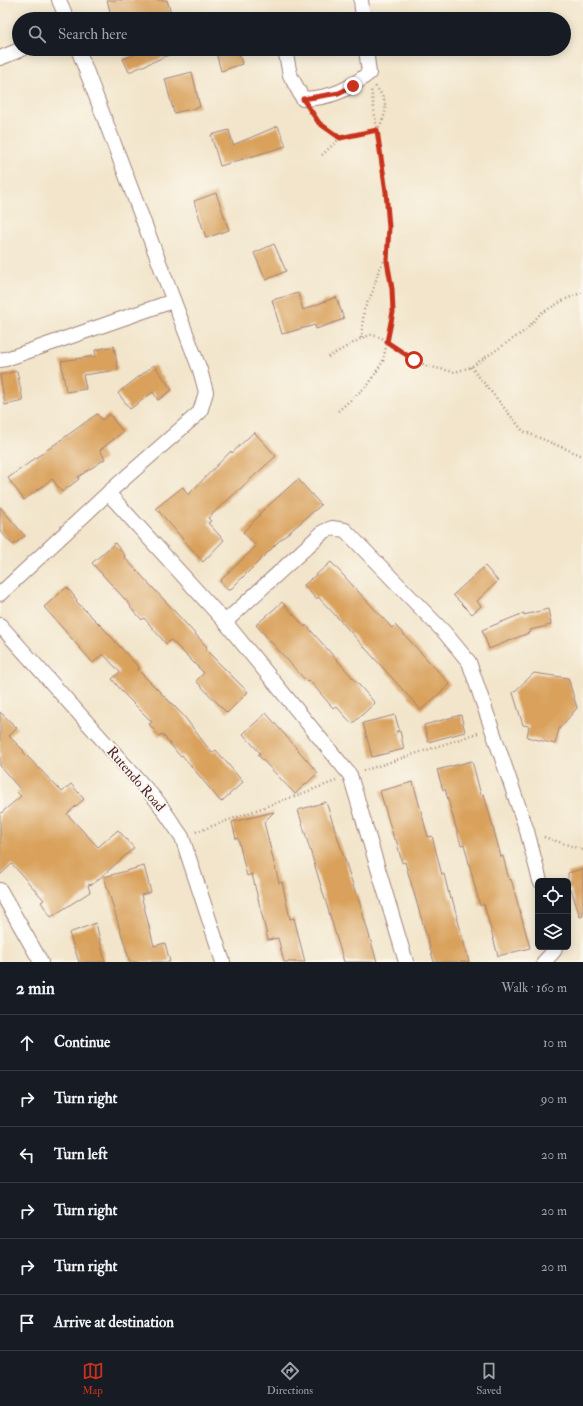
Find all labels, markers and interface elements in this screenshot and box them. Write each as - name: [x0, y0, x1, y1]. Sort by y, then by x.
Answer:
- search box: [12, 12, 571, 56]
- icon: search: [26, 23, 48, 45]
- text: Search here: [58, 25, 127, 44]
- route end: [344, 77, 362, 95]
- route start: [405, 351, 423, 369]
- street label: Rutendo Road: [103, 743, 169, 815]
- map controls: [535, 878, 571, 950]
- button: locate: [535, 878, 571, 914]
- button: layers: [535, 914, 571, 950]
- text: 2 min: [16, 978, 55, 999]
- text: Walk · 160 m: [501, 980, 567, 996]
- icon: ahead: [16, 1032, 38, 1054]
- text: Continue: [54, 1033, 110, 1052]
- text: 10 m: [543, 1035, 567, 1051]
- icon: right: [16, 1088, 38, 1110]
- text: Turn right: [54, 1089, 117, 1108]
- text: 90 m: [541, 1091, 567, 1107]
- icon: left: [16, 1144, 38, 1166]
- text: Turn left: [54, 1145, 108, 1164]
- text: 20 m: [541, 1147, 567, 1163]
- icon: right: [16, 1200, 38, 1222]
- text: Turn right: [54, 1201, 117, 1220]
- text: 20 m: [541, 1203, 567, 1219]
- icon: right: [16, 1256, 38, 1278]
- text: Turn right: [54, 1257, 117, 1276]
- text: 20 m: [541, 1259, 567, 1275]
- icon: arrive: [16, 1312, 38, 1334]
- text: Arrive at destination: [54, 1313, 174, 1332]
- tab: Map: [82, 1360, 104, 1397]
- tab: Directions: [267, 1360, 313, 1397]
- tab: Saved: [476, 1360, 501, 1397]

